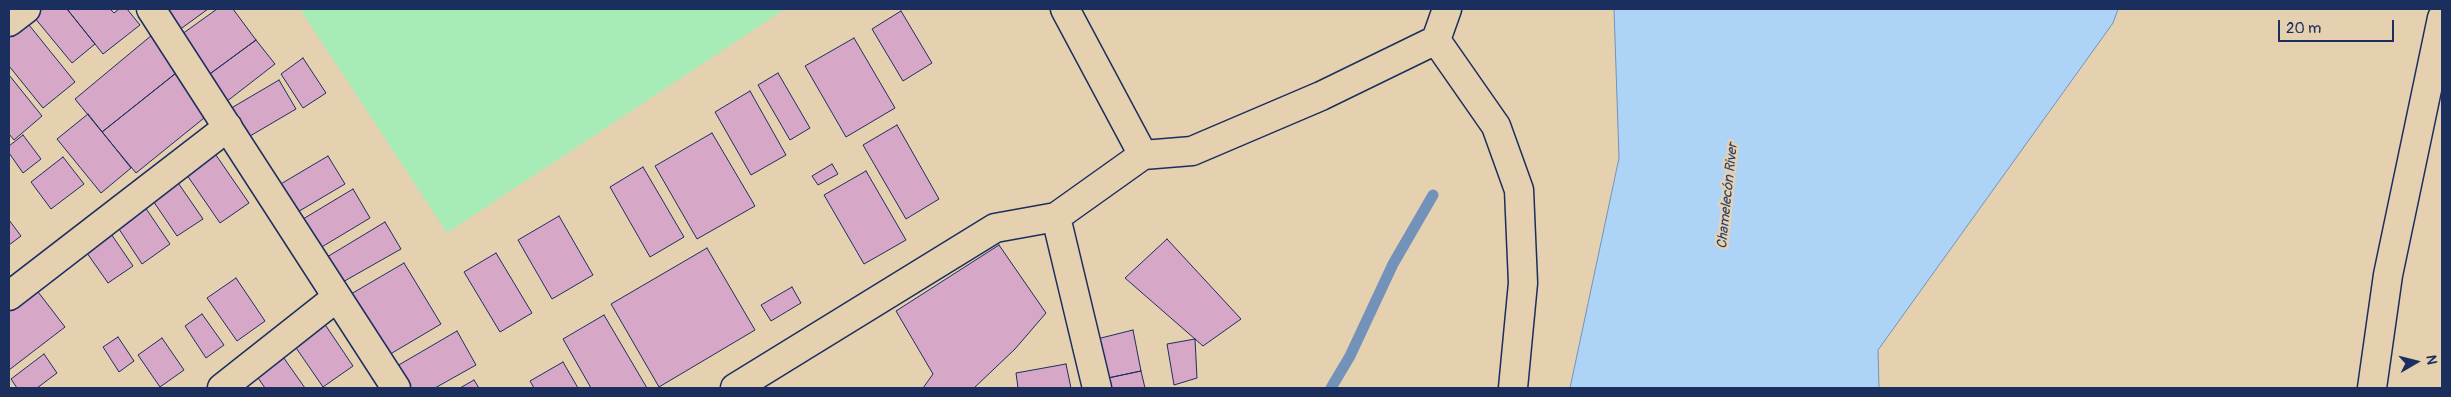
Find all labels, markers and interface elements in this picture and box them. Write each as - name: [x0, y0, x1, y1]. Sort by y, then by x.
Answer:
- scale bar: [2281, 10, 2397, 42]
- text: 20 m: [2286, 19, 2321, 38]
- water label: Chamelecón River: [1714, 142, 1742, 250]
- north arrow: [2391, 337, 2441, 387]
- text: N: [2422, 354, 2440, 366]

